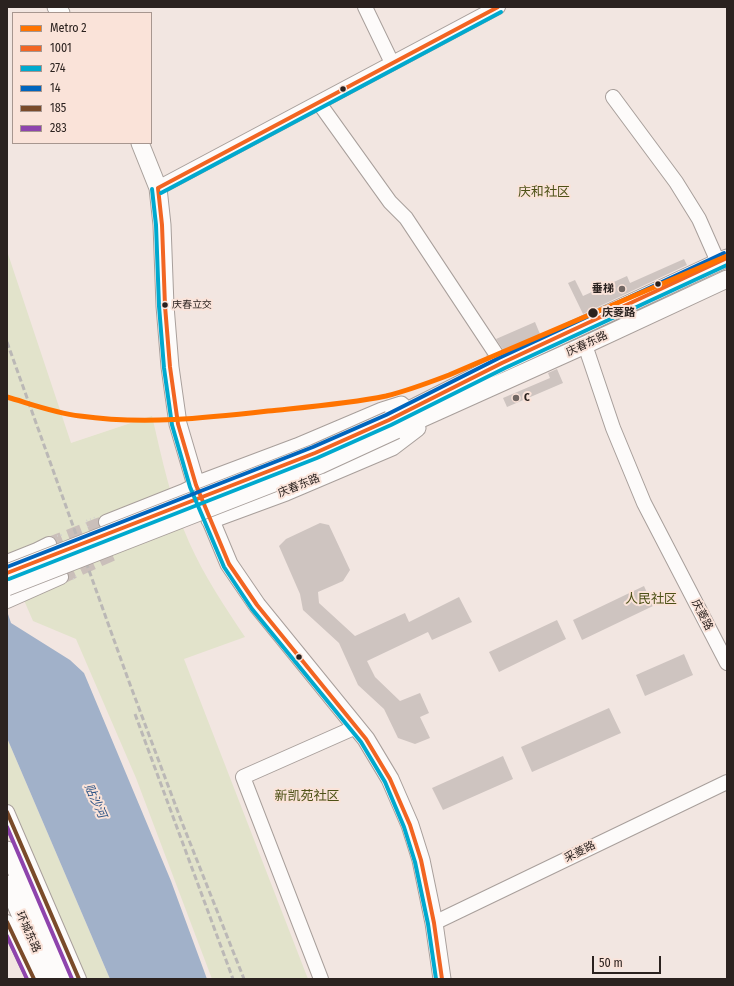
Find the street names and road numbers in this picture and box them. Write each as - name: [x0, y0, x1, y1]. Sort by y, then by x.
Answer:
- street label: 庆春东路: [564, 329, 610, 359]
- street label: 庆春东路: [276, 472, 322, 500]
- street label: 庆菱路: [689, 597, 715, 633]
- street label: 采菱路: [562, 839, 598, 865]
- street label: 环城东路: [13, 909, 43, 955]

